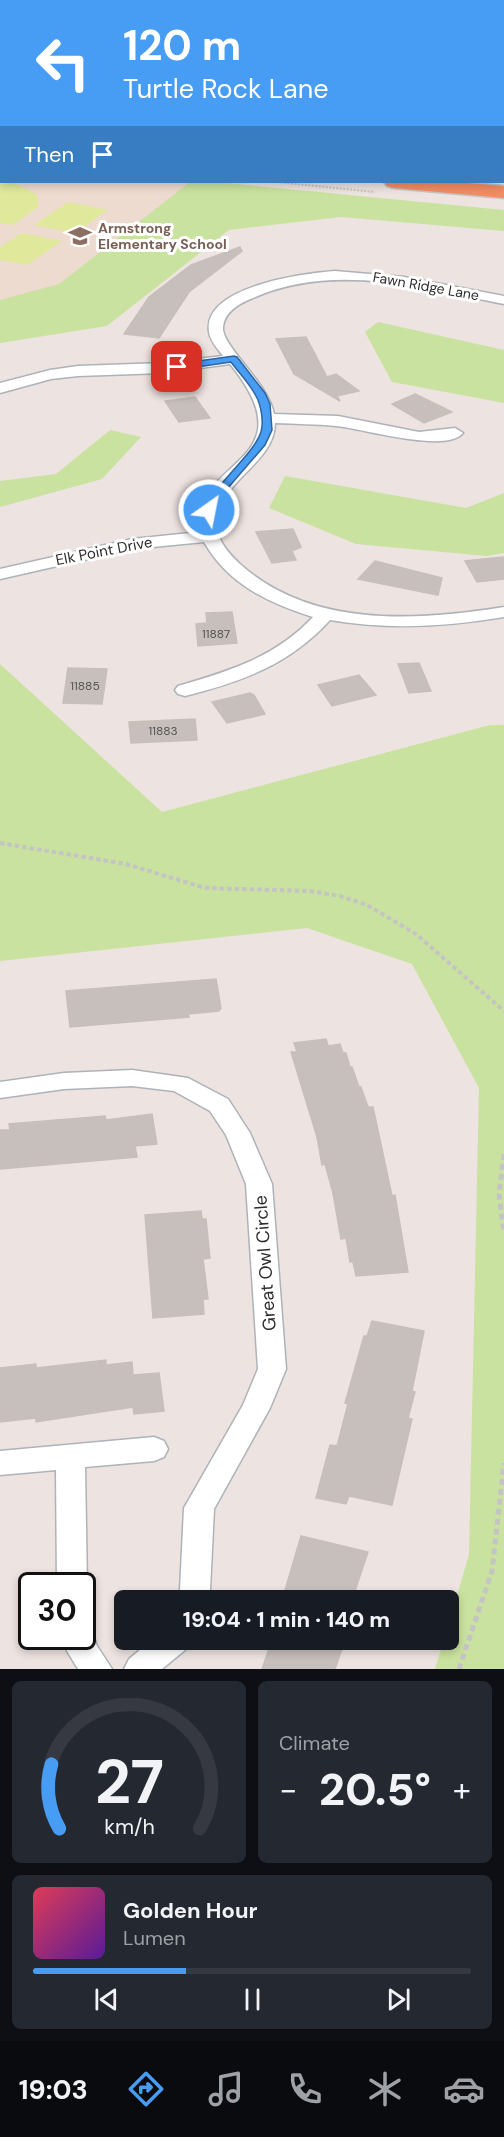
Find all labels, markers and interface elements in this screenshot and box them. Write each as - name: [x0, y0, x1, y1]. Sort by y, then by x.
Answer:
- text: 120 m: [123, 18, 241, 73]
- icon: left: [24, 24, 102, 102]
- text: Turtle Rock Lane: [123, 71, 329, 106]
- icon: arrive: [86, 138, 119, 171]
- text: Then: [24, 140, 74, 169]
- place label: Armstrong Elementary School: [98, 219, 227, 253]
- school or university icon: Armstrong Elementary School: [67, 223, 93, 249]
- street label: Fawn Ridge Lane: [371, 268, 481, 304]
- pin: [151, 341, 202, 392]
- icon: arrive: [160, 350, 193, 383]
- position arrow: [177, 478, 241, 542]
- street label: Elk Point Drive: [54, 532, 154, 570]
- house number: 11887: [202, 626, 230, 642]
- house number: 11885: [70, 678, 100, 694]
- house number: 11883: [148, 723, 178, 739]
- street label: Great Owl Circle: [248, 1194, 282, 1332]
- speed limit sign: 30: [18, 1572, 96, 1650]
- text: 19:04 · 1 min · 140 m: [183, 1605, 390, 1634]
- text: Climate: [279, 1730, 350, 1756]
- text: 27: [94, 1741, 164, 1822]
- text: 20.5°: [319, 1760, 431, 1819]
- text: −: [279, 1768, 297, 1811]
- text: +: [453, 1768, 471, 1811]
- text: km/h: [104, 1813, 154, 1841]
- text: Golden Hour: [123, 1896, 258, 1925]
- text: Lumen: [123, 1925, 186, 1951]
- icon: previous: [90, 1983, 123, 2016]
- icon: pause: [236, 1983, 269, 2016]
- icon: next: [382, 1983, 415, 2016]
- icon: directions: [125, 2068, 167, 2110]
- icon: music: [205, 2068, 247, 2110]
- icon: phone: [284, 2068, 326, 2110]
- icon: climate: [364, 2068, 406, 2110]
- icon: car: [443, 2068, 485, 2110]
- text: 19:03: [19, 2072, 88, 2107]

